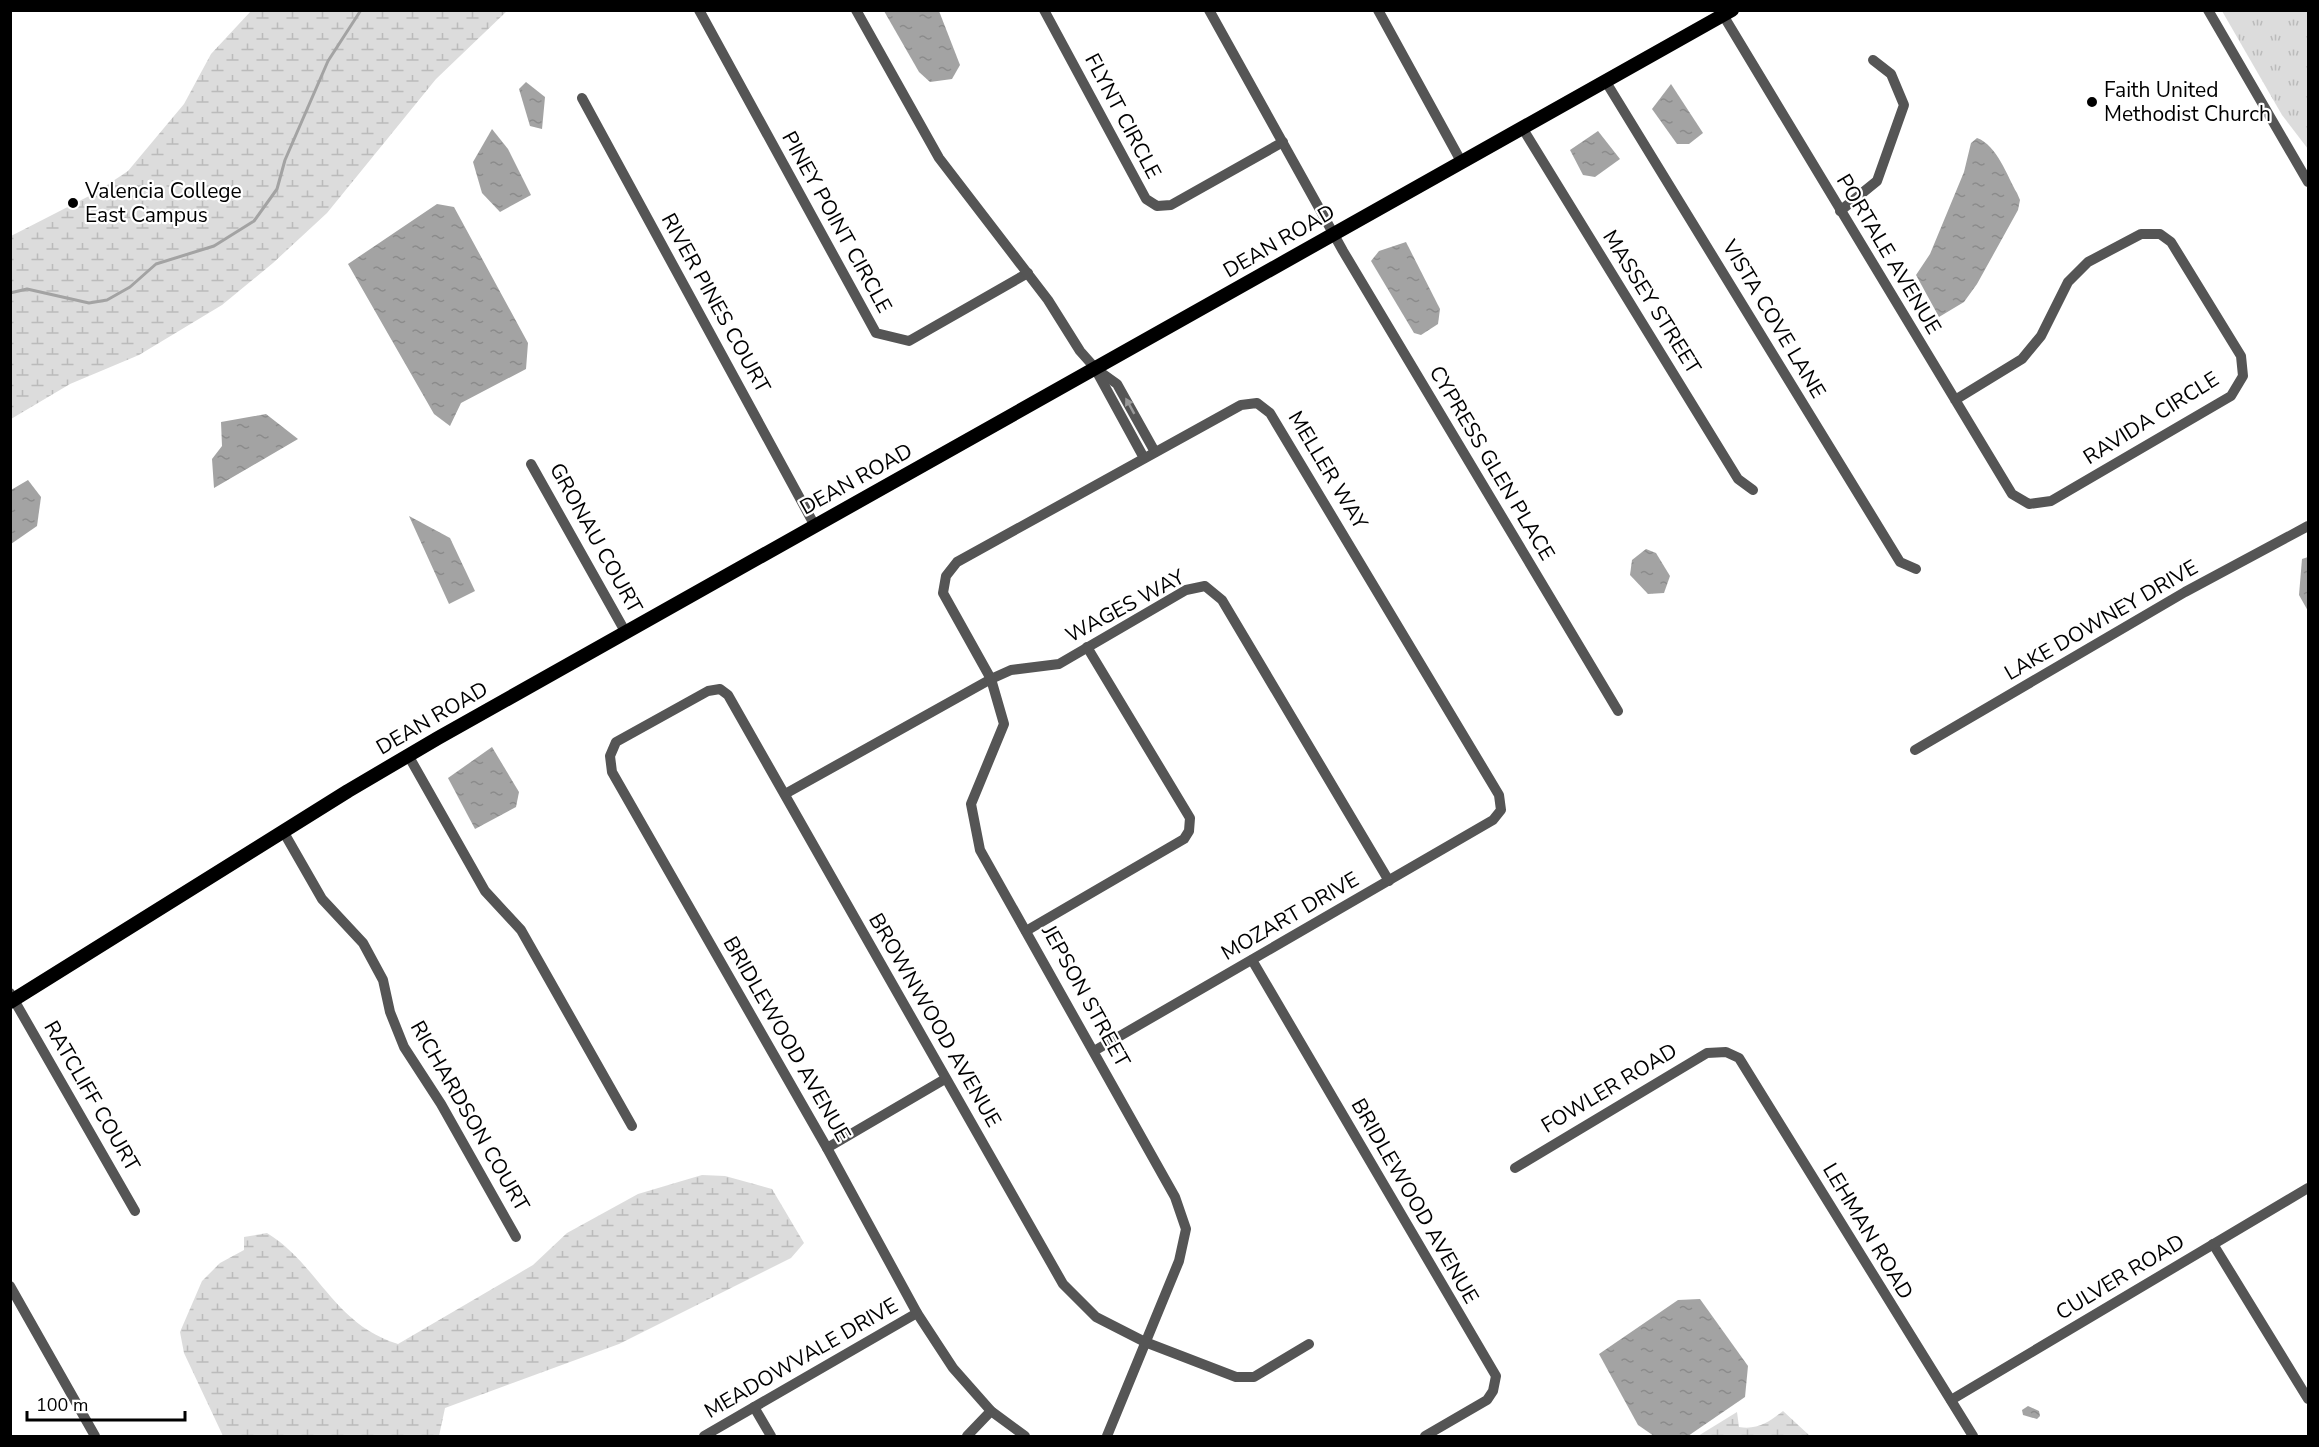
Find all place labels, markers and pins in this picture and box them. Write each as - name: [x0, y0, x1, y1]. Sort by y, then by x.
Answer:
- place label: Faith United Methodist Church: [2104, 76, 2271, 128]
- marker: Faith United Methodist Church: [2085, 95, 2099, 109]
- place label: Valencia College East Campus: [84, 177, 242, 229]
- marker: Valencia College East Campus: [66, 196, 80, 210]

